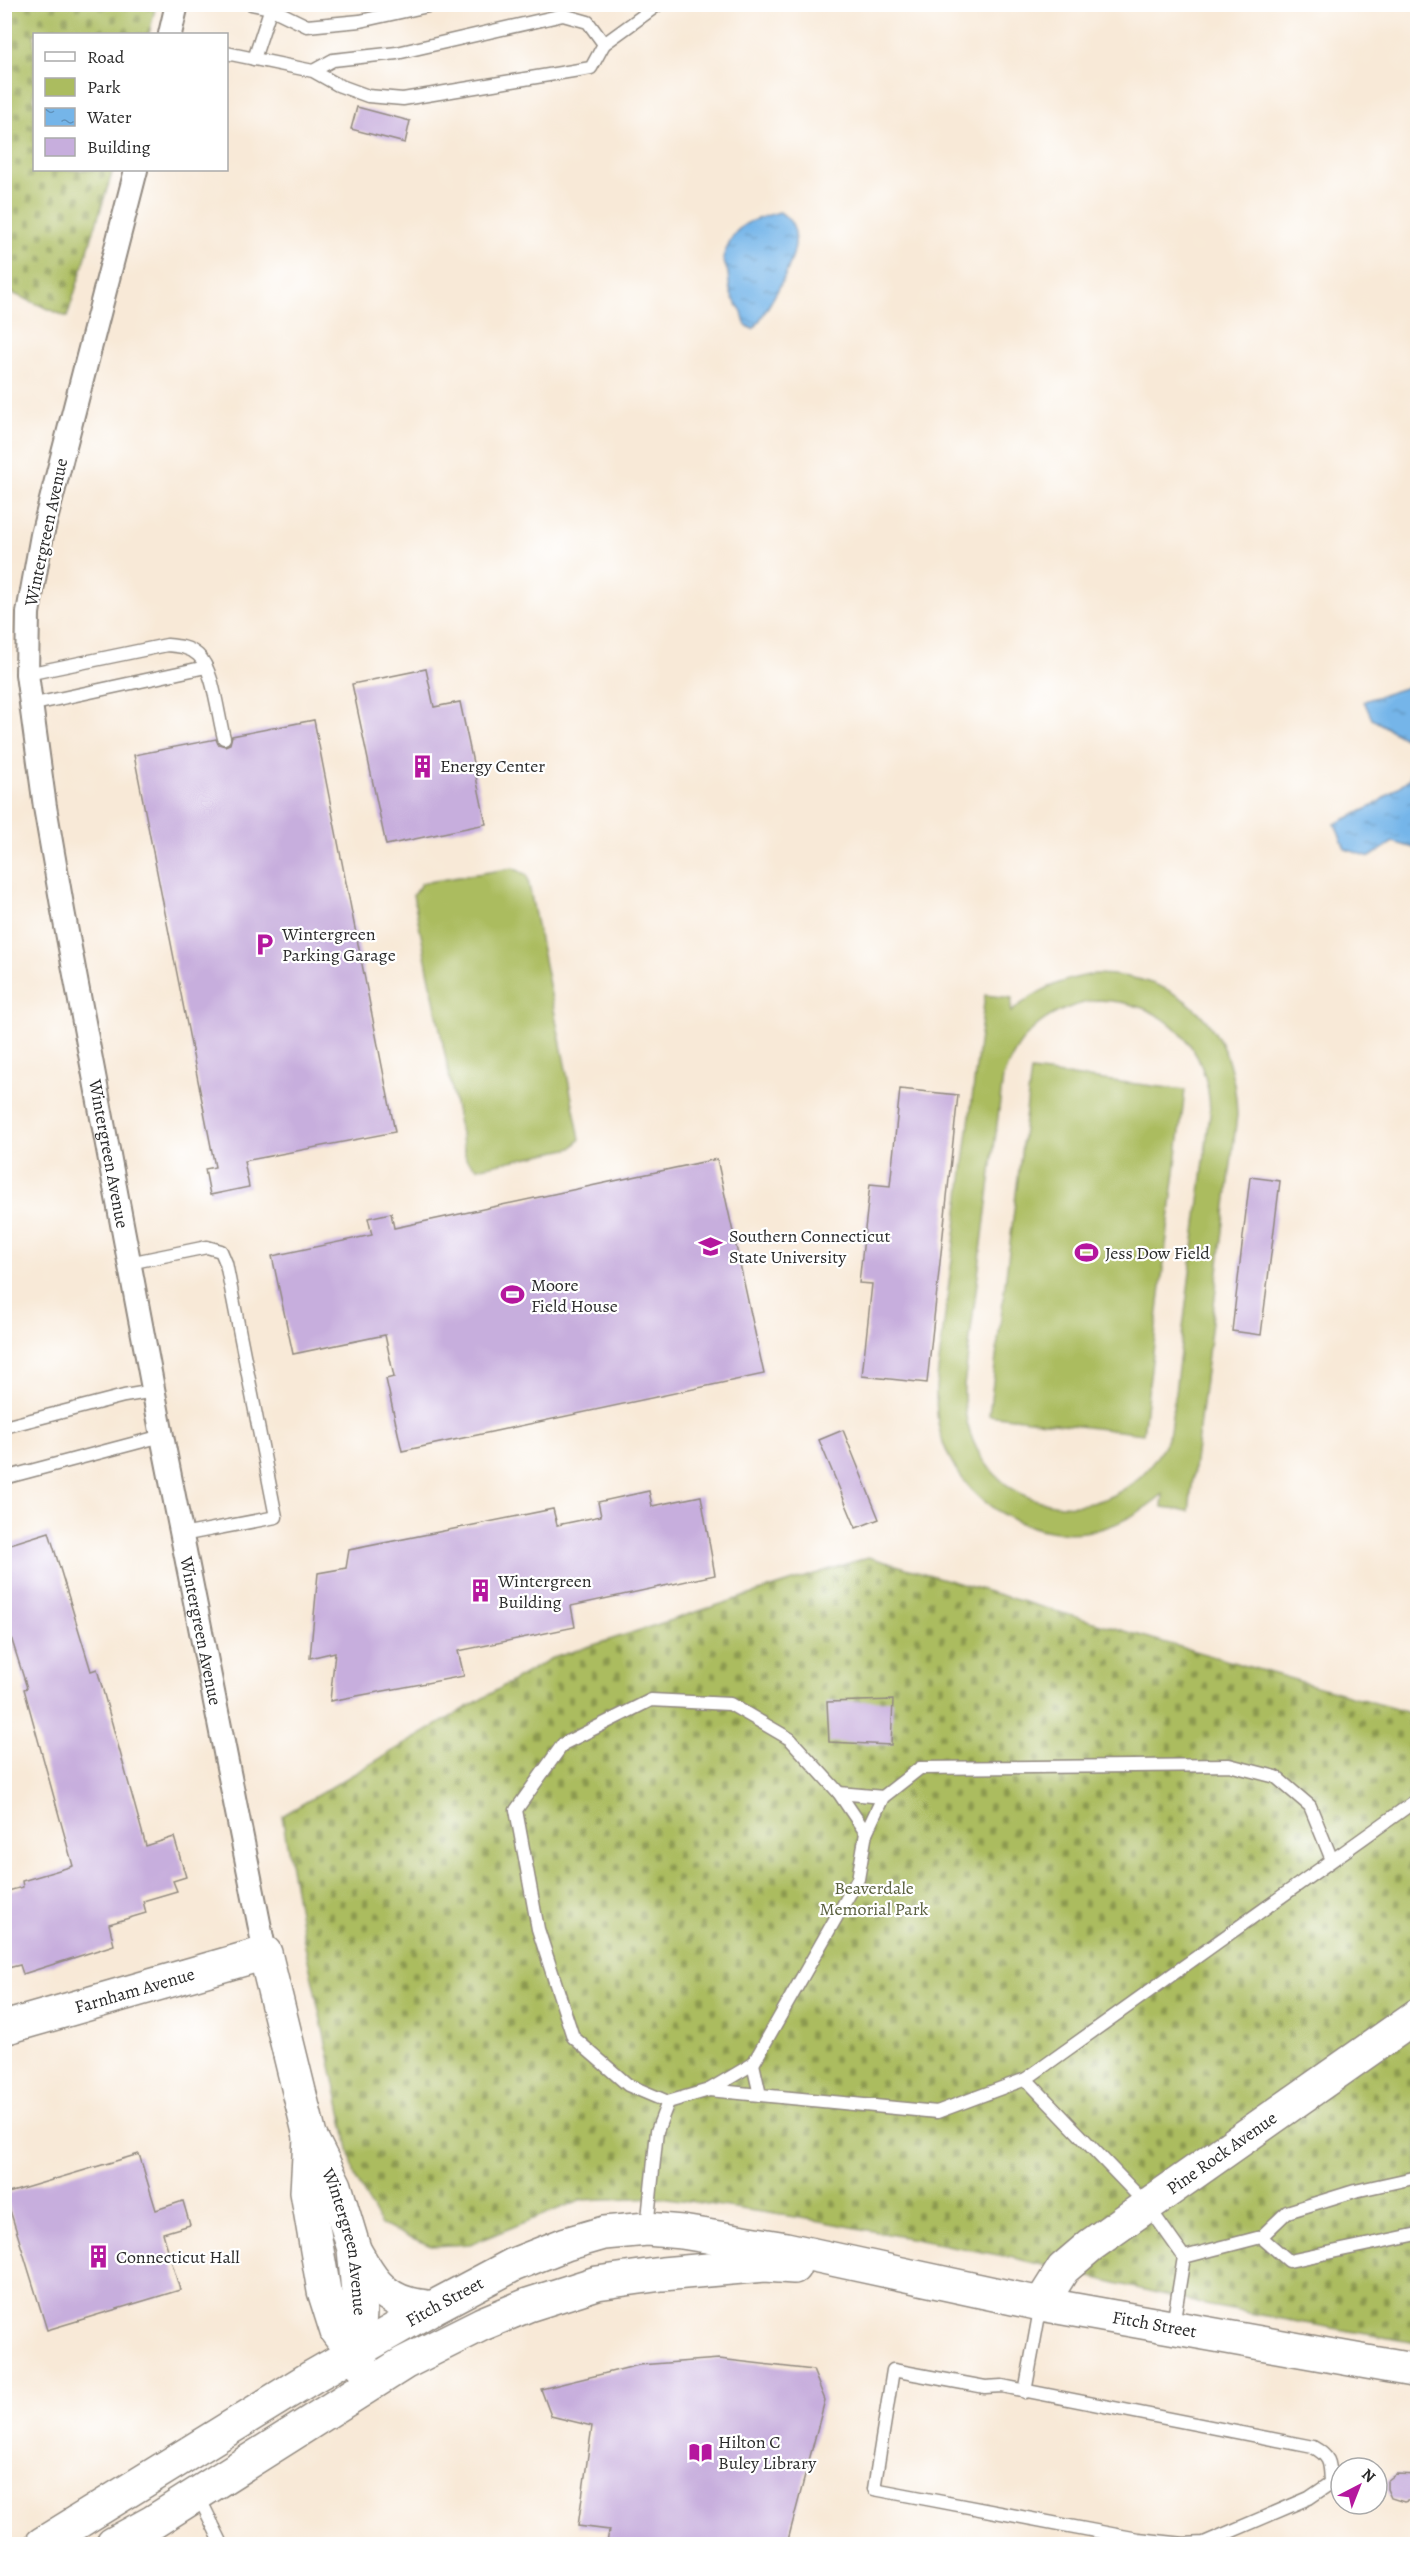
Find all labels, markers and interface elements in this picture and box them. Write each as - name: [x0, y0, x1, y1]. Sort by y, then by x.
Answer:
- legend: [33, 33, 228, 171]
- text: Road: [87, 45, 125, 69]
- text: Park: [87, 75, 121, 99]
- text: Water: [86, 105, 132, 129]
- text: Building: [87, 135, 151, 159]
- street label: Wintergreen Avenue: [18, 456, 73, 609]
- building icon: Energy Center: [409, 753, 435, 779]
- place label: Energy Center: [440, 754, 545, 778]
- place label: Wintergreen Parking Garage: [281, 922, 396, 967]
- parking icon: Wintergreen Parking Garage: [251, 931, 277, 957]
- street label: Wintergreen Avenue: [83, 1076, 135, 1230]
- place label: Southern Connecticut State University: [729, 1224, 891, 1269]
- school or university icon: Southern Connecticut State University: [698, 1233, 724, 1259]
- sports icon: Jess Dow Field: [1074, 1240, 1100, 1266]
- place label: Jess Dow Field: [1105, 1241, 1210, 1265]
- place label: Moore Field House: [531, 1273, 618, 1318]
- sports icon: Moore Field House: [500, 1282, 526, 1308]
- street label: Wintergreen Avenue: [174, 1554, 227, 1707]
- place label: Wintergreen Building: [497, 1569, 592, 1614]
- building icon: Wintergreen Building: [467, 1578, 493, 1604]
- park label: Beaverdale Memorial Park: [820, 1876, 929, 1921]
- street label: Farnham Avenue: [72, 1962, 198, 2019]
- street label: Pine Rock Avenue: [1162, 2106, 1282, 2200]
- street label: Wintergreen Avenue: [316, 2163, 372, 2317]
- building icon: Connecticut Hall: [85, 2244, 111, 2270]
- place label: Connecticut Hall: [116, 2245, 240, 2269]
- street label: Fitch Street: [401, 2271, 488, 2333]
- street label: Fitch Street: [1111, 2305, 1199, 2343]
- place label: Hilton C Buley Library: [718, 2430, 817, 2475]
- library icon: Hilton C Buley Library: [687, 2439, 713, 2465]
- north arrow: [1329, 2456, 1389, 2516]
- text: N: [1357, 2464, 1380, 2488]

